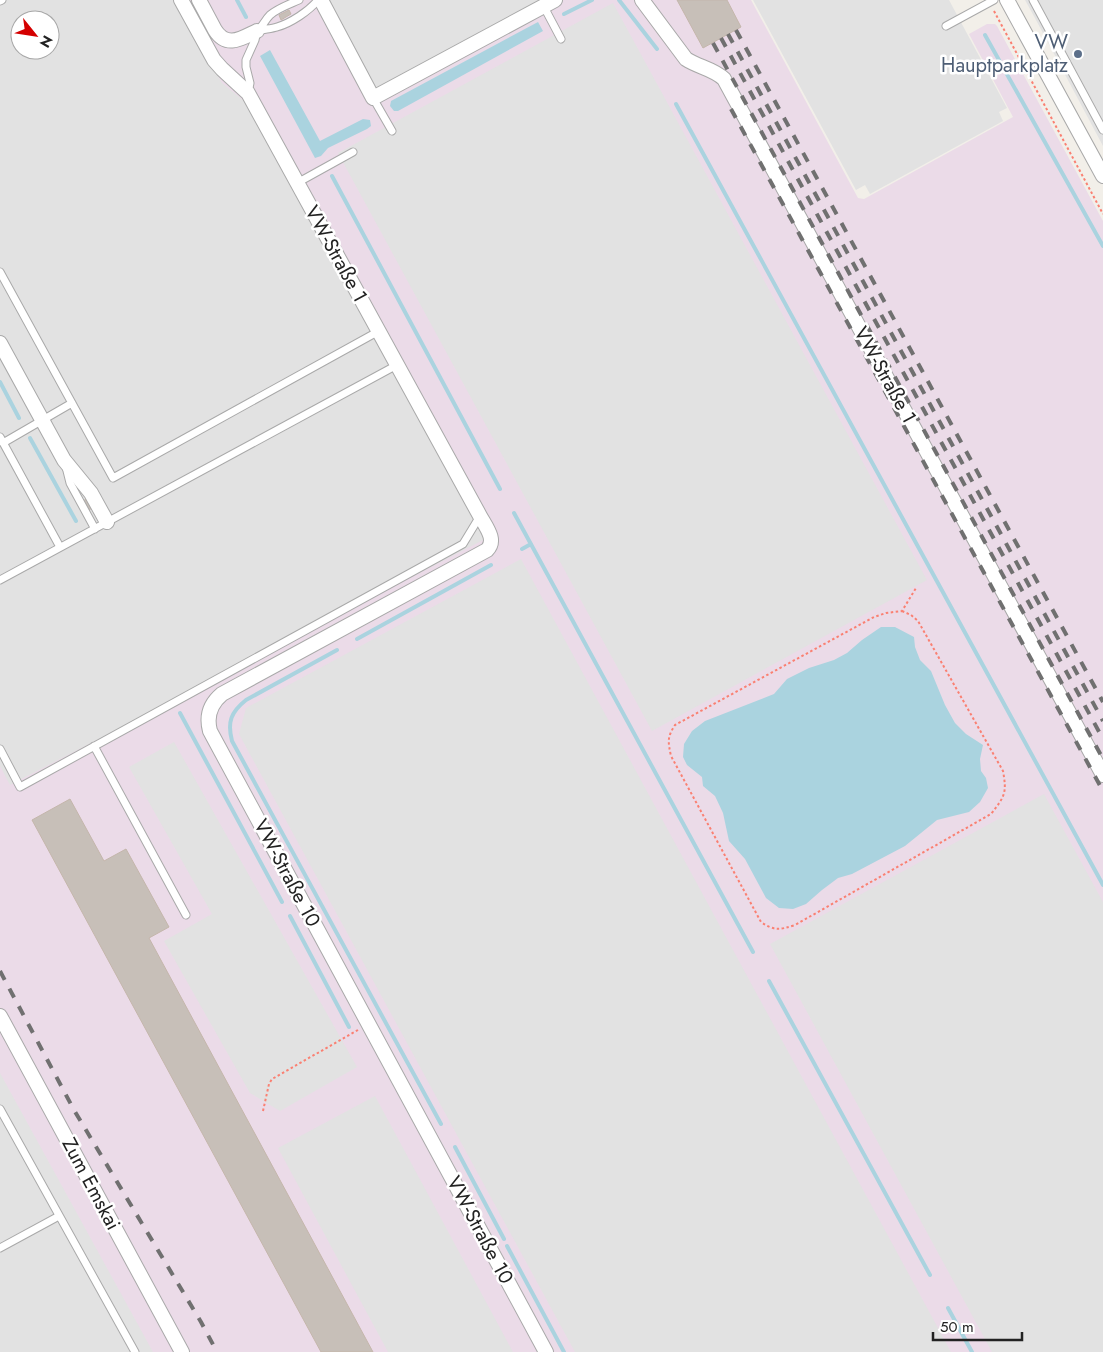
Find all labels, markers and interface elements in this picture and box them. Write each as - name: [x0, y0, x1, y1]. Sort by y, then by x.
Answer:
- north arrow: [10, 10, 60, 60]
- place label: VW Hauptparkplatz: [941, 28, 1068, 80]
- text: N: [35, 32, 58, 51]
- marker: VW Hauptparkplatz: [1072, 48, 1084, 60]
- street label: VW-Straße 1: [297, 200, 375, 308]
- street label: VW-Straße 1: [846, 321, 924, 429]
- street label: VW-Straße 10: [246, 814, 328, 932]
- street label: Zum Emskai: [55, 1133, 127, 1235]
- street label: VW-Straße 10: [439, 1171, 521, 1289]
- scale bar: [933, 1310, 1022, 1342]
- text: 50 m: [940, 1316, 974, 1338]

